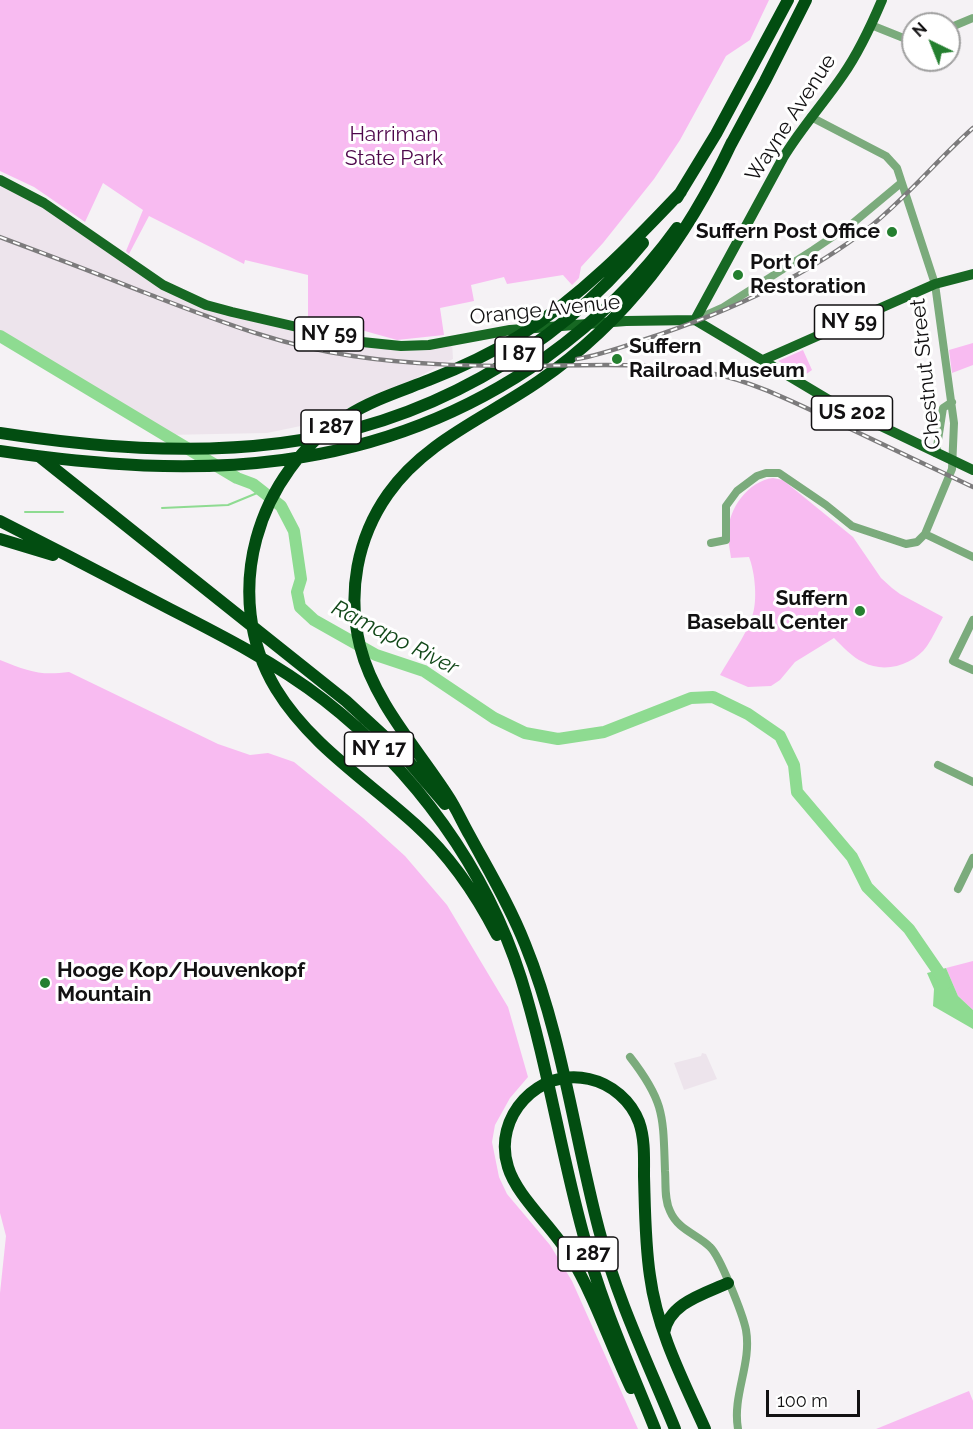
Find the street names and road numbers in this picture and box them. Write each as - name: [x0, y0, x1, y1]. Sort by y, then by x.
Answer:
- street label: Wayne Avenue: [740, 50, 842, 186]
- street label: Orange Avenue: [469, 290, 621, 330]
- street label: Chestnut Street: [906, 297, 946, 451]
- road number: NY 59: [814, 305, 884, 339]
- road number: NY 59: [294, 317, 364, 351]
- road number: I 87: [495, 337, 543, 371]
- road number: US 202: [812, 396, 892, 430]
- road number: I 287: [301, 410, 361, 444]
- road number: NY 17: [344, 732, 413, 766]
- road number: I 287: [558, 1237, 618, 1271]

